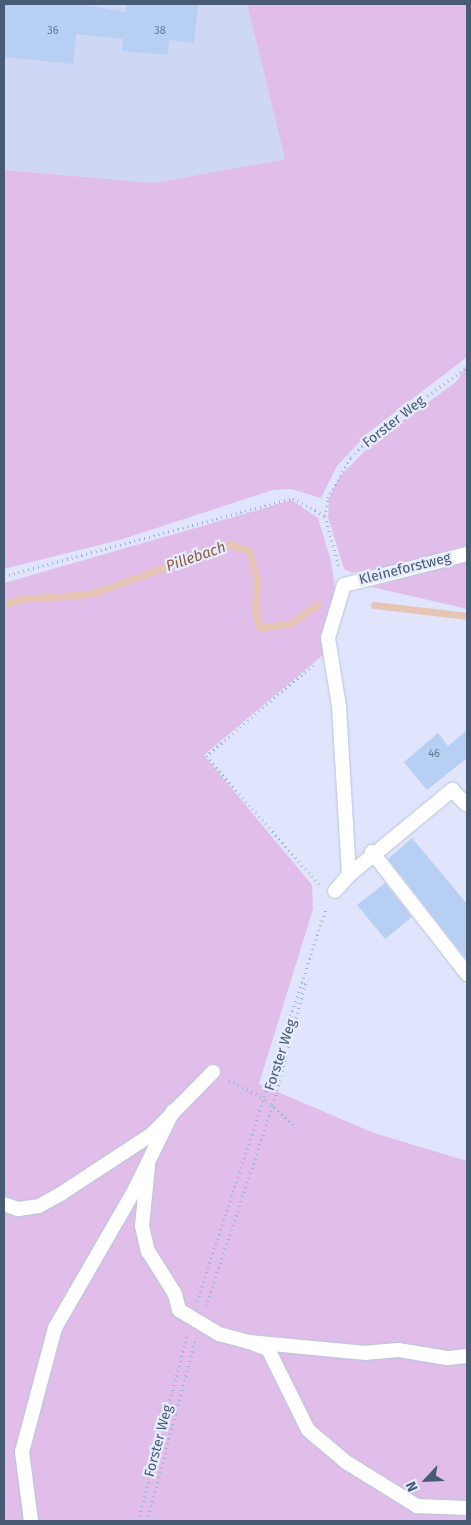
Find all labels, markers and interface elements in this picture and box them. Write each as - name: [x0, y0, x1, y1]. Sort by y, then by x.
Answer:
- house number: 36: [47, 24, 59, 38]
- house number: 38: [154, 24, 166, 38]
- street label: Forster Weg: [360, 393, 428, 451]
- water label: Pillebach: [164, 538, 228, 576]
- street label: Kleineforstweg: [357, 549, 453, 589]
- house number: 46: [428, 747, 440, 761]
- street label: Forster Weg: [262, 1017, 300, 1093]
- street label: Forster Weg: [141, 1403, 177, 1479]
- north arrow: [401, 1455, 451, 1505]
- text: N: [402, 1479, 422, 1494]

